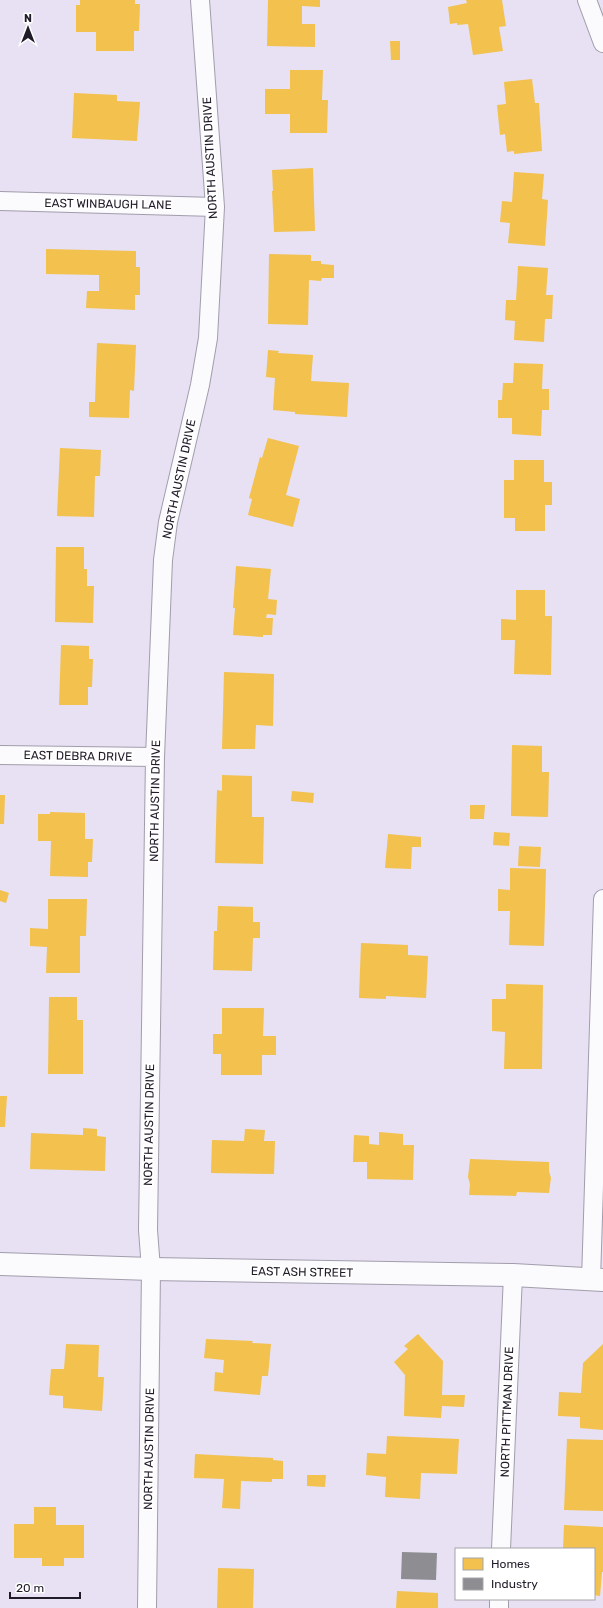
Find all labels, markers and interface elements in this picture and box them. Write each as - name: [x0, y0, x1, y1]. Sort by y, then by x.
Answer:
- north arrow: [8, 8, 48, 48]
- text: N: [24, 12, 32, 25]
- street label: NORTH AUSTIN DRIVE: [200, 97, 220, 219]
- street label: EAST WINBAUGH LANE: [44, 196, 172, 212]
- street label: NORTH AUSTIN DRIVE: [159, 418, 199, 540]
- street label: NORTH AUSTIN DRIVE: [147, 740, 163, 862]
- street label: EAST DEBRA DRIVE: [24, 748, 132, 764]
- street label: NORTH AUSTIN DRIVE: [141, 1064, 157, 1186]
- street label: EAST ASH STREET: [251, 1264, 353, 1280]
- street label: NORTH PITTMAN DRIVE: [498, 1346, 516, 1478]
- street label: NORTH AUSTIN DRIVE: [141, 1388, 157, 1510]
- legend: [455, 1548, 595, 1600]
- text: Homes: [491, 1557, 530, 1571]
- scale bar: [10, 1574, 80, 1600]
- text: Industry: [491, 1577, 538, 1591]
- text: 20 m: [16, 1581, 44, 1595]

